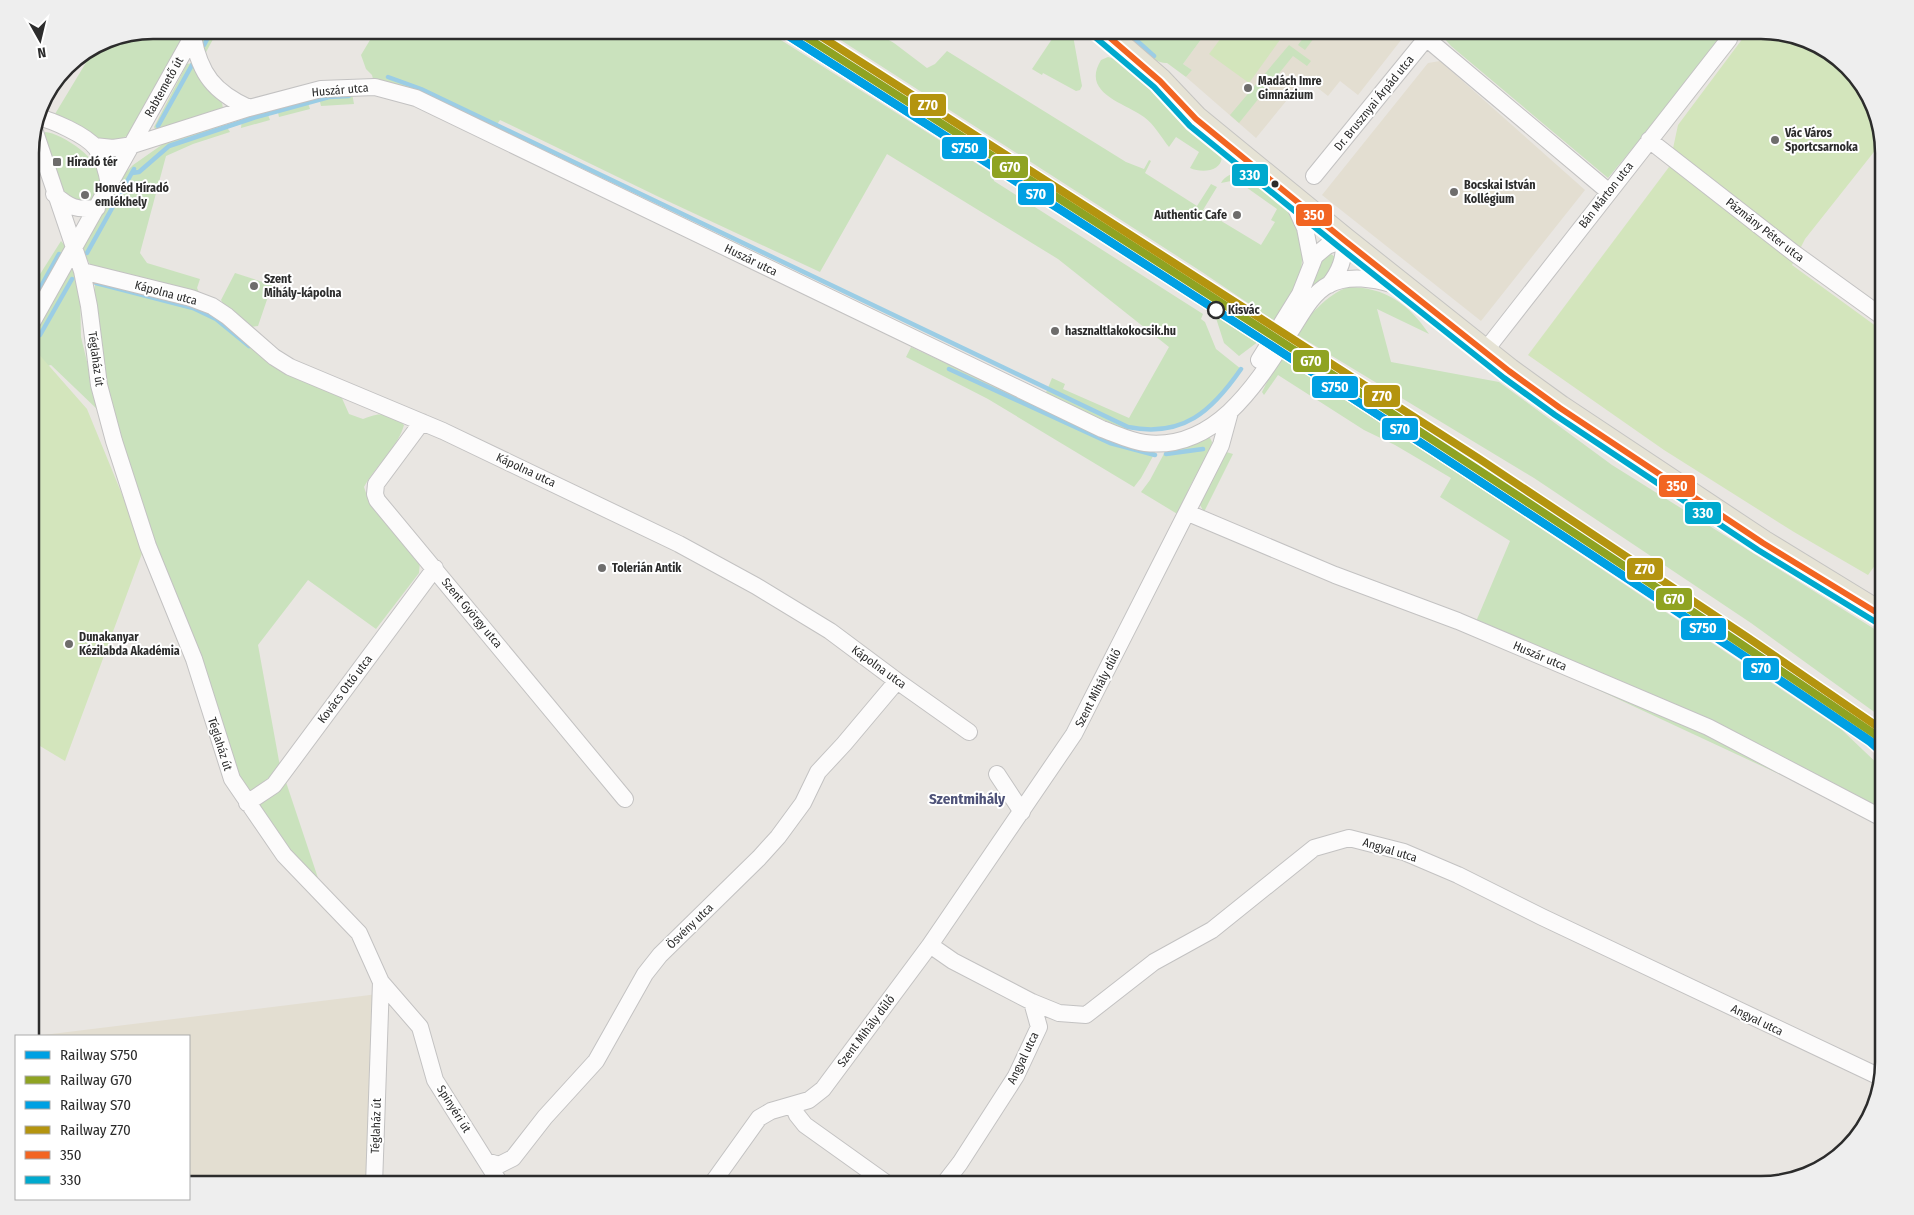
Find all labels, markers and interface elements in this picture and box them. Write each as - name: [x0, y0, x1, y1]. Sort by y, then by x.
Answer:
- north arrow: [15, 15, 65, 65]
- text: N: [36, 43, 47, 61]
- street label: Dr. Brusznyai Árpád utca: [1331, 52, 1417, 153]
- street label: Rabtemető út: [142, 54, 186, 120]
- place label: Madách Imre Gimnázium: [1258, 74, 1322, 102]
- street label: Huszár utca: [311, 81, 369, 99]
- marker: Madách Imre Gimnázium: [1242, 82, 1254, 94]
- line badge: Z70: [909, 93, 947, 117]
- text: Z70: [918, 97, 939, 114]
- place label: Vác Város Sportcsarnoka: [1784, 126, 1858, 154]
- marker: Vác Város Sportcsarnoka: [1769, 134, 1781, 146]
- line badge: S750: [941, 136, 988, 160]
- text: S750: [951, 140, 979, 157]
- place label: Híradó tér: [67, 155, 118, 169]
- line badge: G70: [991, 155, 1029, 179]
- marker: Híradó tér: [51, 156, 63, 168]
- text: G70: [999, 159, 1021, 176]
- street label: Bán Márton utca: [1576, 159, 1636, 231]
- line badge: 330: [1231, 163, 1269, 187]
- text: 330: [1239, 167, 1261, 184]
- place label: Bocskai István Kollégium: [1464, 178, 1535, 206]
- unlabelled marker: [1270, 179, 1280, 189]
- place label: Honvéd Híradó emlékhely: [95, 181, 170, 209]
- line badge: S70: [1017, 182, 1055, 206]
- text: S70: [1026, 186, 1047, 203]
- marker: Bocskai István Kollégium: [1448, 186, 1460, 198]
- marker: Honvéd Híradó emlékhely: [79, 189, 91, 201]
- street label: Pázmány Péter utca: [1723, 195, 1807, 265]
- line badge: 350: [1295, 203, 1333, 227]
- text: 350: [1302, 207, 1325, 224]
- place label: Authentic Cafe: [1153, 208, 1227, 222]
- marker: Authentic Cafe: [1231, 209, 1243, 221]
- street label: Huszár utca: [722, 241, 780, 279]
- place label: Szent Mihály-kápolna: [264, 272, 342, 300]
- street label: Kápolna utca: [133, 278, 199, 308]
- marker: Szent Mihály-kápolna: [248, 280, 260, 292]
- marker: Kisvác: [1207, 301, 1225, 319]
- place label: Kisvác: [1228, 303, 1261, 317]
- place label: hasznaltlakokocsik.hu: [1065, 324, 1176, 338]
- marker: hasznaltlakokocsik.hu: [1049, 325, 1061, 337]
- street label: Téglaház út: [85, 331, 107, 387]
- line badge: G70: [1292, 349, 1330, 373]
- text: G70: [1300, 353, 1322, 370]
- line badge: S750: [1311, 375, 1359, 399]
- text: S750: [1321, 379, 1349, 396]
- line badge: Z70: [1363, 384, 1401, 408]
- text: Z70: [1372, 388, 1393, 405]
- line badge: S70: [1381, 417, 1419, 441]
- text: S70: [1390, 421, 1411, 438]
- street label: Kápolna utca: [494, 450, 558, 490]
- line badge: 350: [1658, 474, 1696, 498]
- text: 350: [1665, 478, 1688, 495]
- line badge: 330: [1684, 501, 1722, 525]
- text: 330: [1692, 505, 1714, 522]
- line badge: Z70: [1626, 557, 1664, 581]
- place label: Tolerián Antik: [612, 561, 682, 575]
- text: Z70: [1635, 561, 1656, 578]
- marker: Tolerián Antik: [596, 562, 608, 574]
- street label: Szent György utca: [439, 575, 505, 651]
- line badge: G70: [1655, 587, 1693, 611]
- text: G70: [1663, 591, 1685, 608]
- line badge: S750: [1680, 617, 1727, 641]
- text: S750: [1689, 620, 1717, 637]
- place label: Dunakanyar Kézilabda Akadémia: [79, 630, 180, 658]
- marker: Dunakanyar Kézilabda Akadémia: [63, 638, 75, 650]
- street label: Huszár utca: [1511, 638, 1569, 674]
- street label: Kápolna utca: [849, 643, 909, 692]
- street label: Szent Mihály dűlő: [1072, 646, 1124, 730]
- street label: Kovács Ottó utca: [315, 652, 375, 726]
- line badge: S70: [1742, 657, 1780, 681]
- text: S70: [1751, 660, 1772, 677]
- street label: Téglaház út: [205, 715, 235, 773]
- district label: Szentmihály: [929, 790, 1006, 808]
- street label: Angyal utca: [1361, 835, 1419, 865]
- street label: Ösvény utca: [663, 899, 716, 952]
- street label: Szent Mihály dűlő: [834, 992, 898, 1070]
- street label: Angyal utca: [1729, 1001, 1785, 1039]
- street label: Angyal utca: [1004, 1030, 1042, 1086]
- legend: [15, 1035, 190, 1200]
- text: Railway S750: [60, 1046, 138, 1064]
- text: Railway G70: [60, 1071, 132, 1089]
- street label: Spinyéri út: [434, 1083, 474, 1135]
- text: Railway S70: [60, 1096, 131, 1114]
- street label: Téglaház út: [368, 1098, 384, 1154]
- text: Railway Z70: [60, 1121, 131, 1139]
- text: 350: [60, 1146, 81, 1164]
- text: 330: [60, 1171, 81, 1189]

